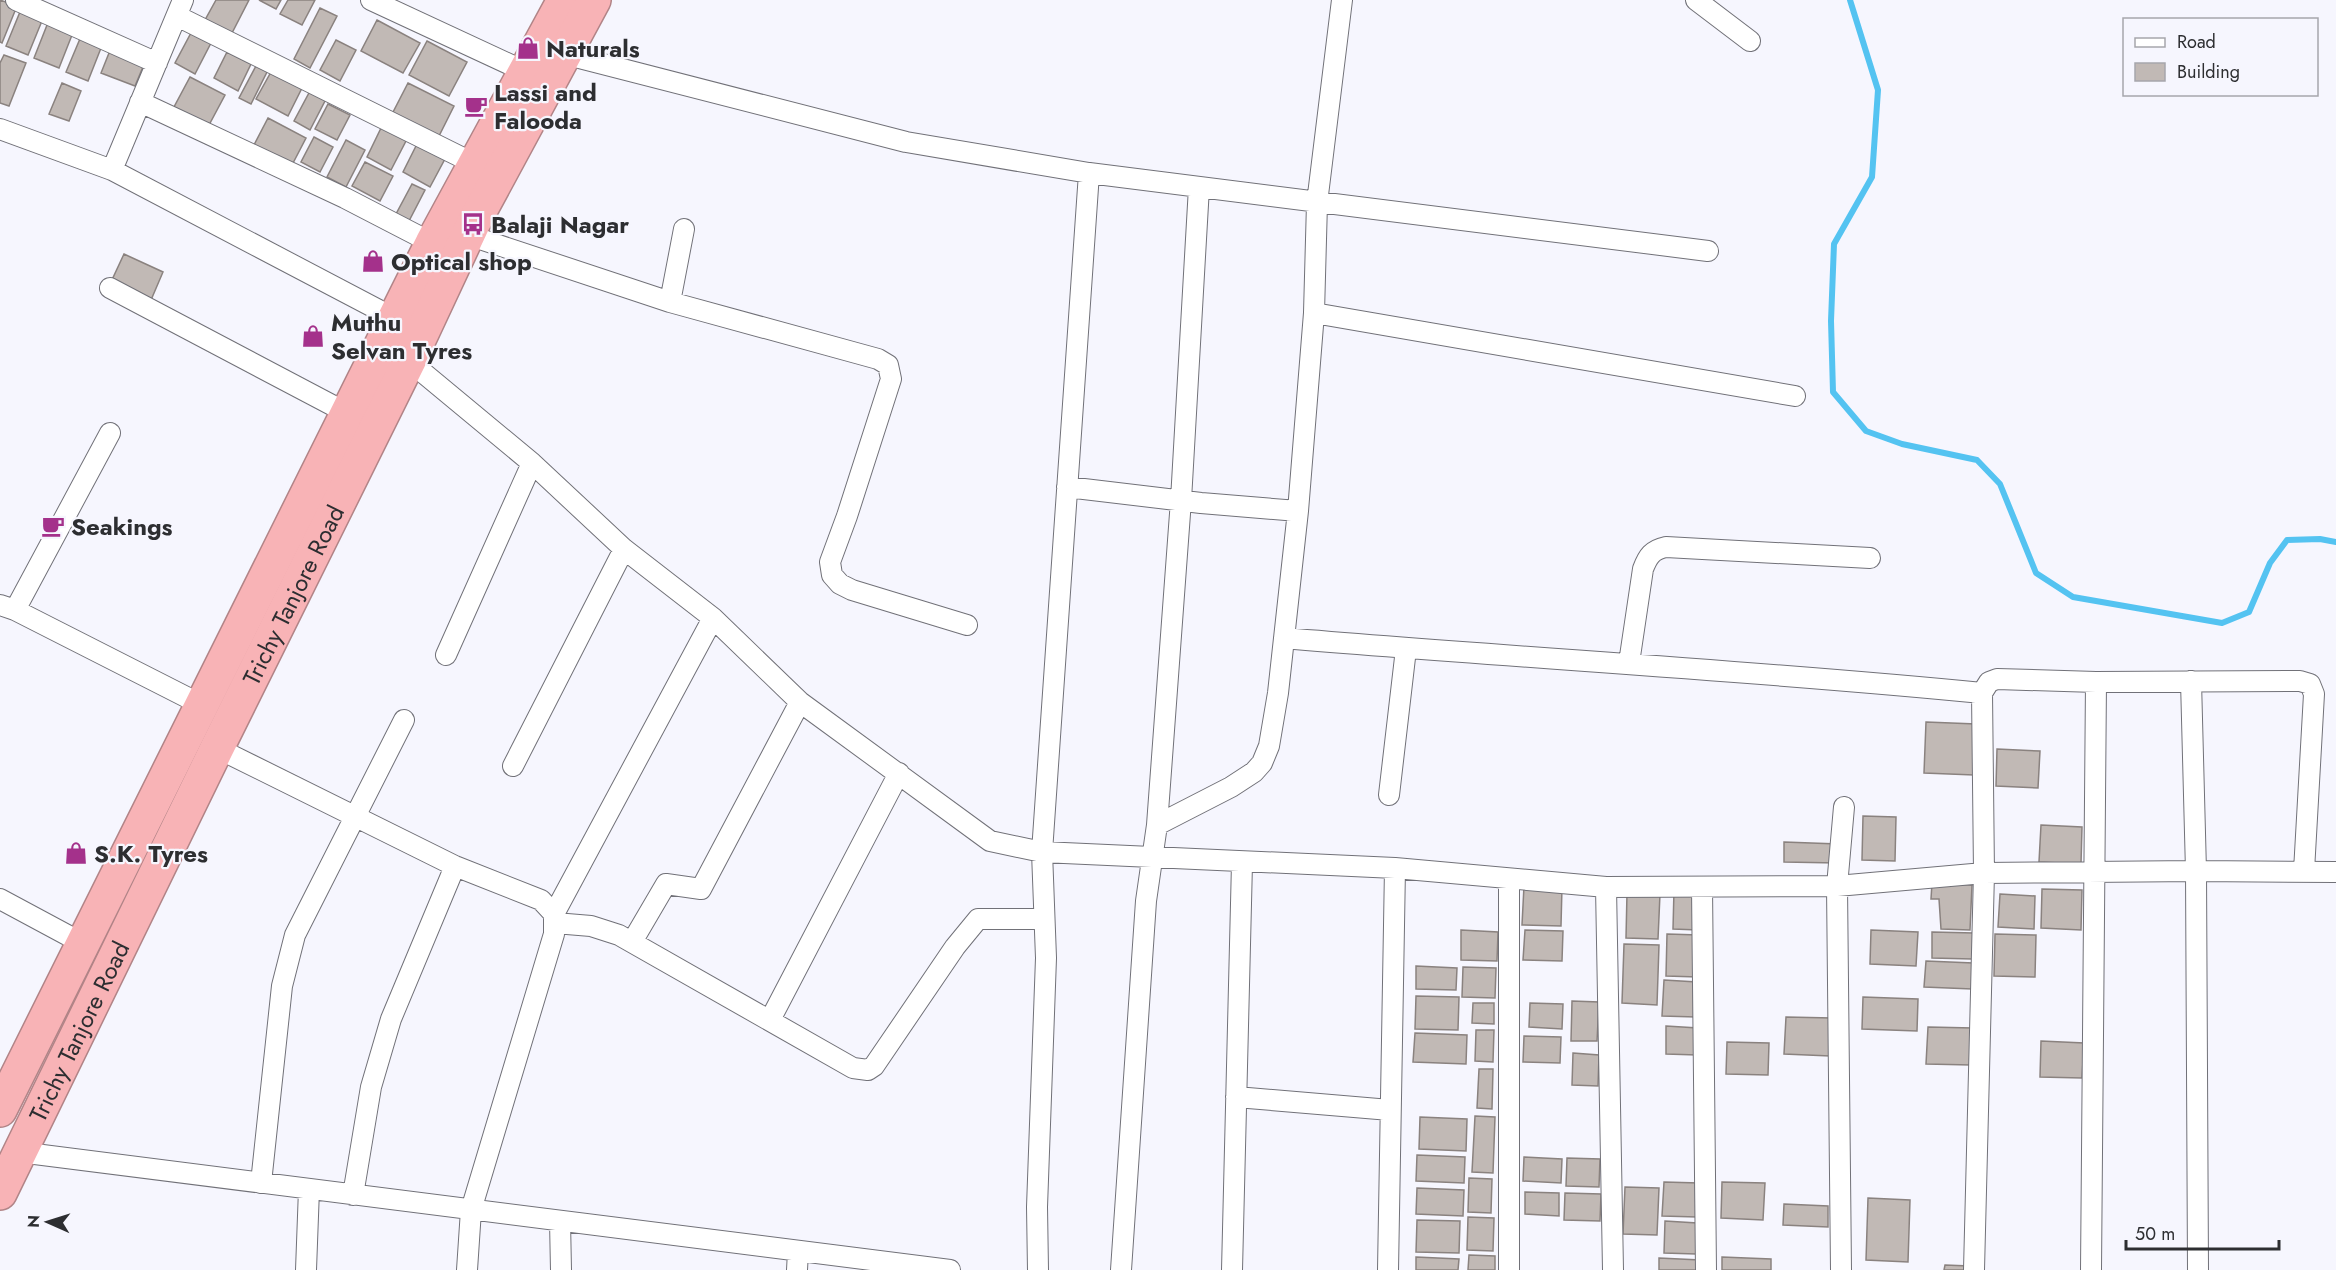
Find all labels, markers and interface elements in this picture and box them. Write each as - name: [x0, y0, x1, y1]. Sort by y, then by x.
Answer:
- legend: [2123, 18, 2318, 96]
- text: Road: [2177, 29, 2216, 55]
- place label: Naturals: [546, 31, 640, 66]
- shop icon: Naturals: [515, 35, 541, 61]
- text: Building: [2177, 59, 2240, 85]
- place label: Lassi and Falooda: [494, 75, 597, 138]
- cafe icon: Lassi and Falooda: [463, 93, 489, 119]
- place label: Balaji Nagar: [491, 207, 629, 242]
- bus stop icon: Balaji Nagar: [460, 211, 486, 237]
- place label: Optical shop: [391, 244, 532, 279]
- shop icon: Optical shop: [360, 248, 386, 274]
- place label: Muthu Selvan Tyres: [331, 305, 472, 368]
- shop icon: Muthu Selvan Tyres: [300, 323, 326, 349]
- street label: Trichy Tanjore Road: [234, 499, 352, 691]
- place label: Seakings: [71, 509, 173, 544]
- cafe icon: Seakings: [40, 513, 66, 539]
- place label: S.K. Tyres: [94, 836, 208, 871]
- shop icon: S.K. Tyres: [63, 840, 89, 866]
- street label: Trichy Tanjore Road: [20, 935, 138, 1127]
- north arrow: [18, 1192, 78, 1252]
- scale bar: [2126, 1213, 2279, 1251]
- text: N: [22, 1214, 45, 1228]
- text: 50 m: [2135, 1221, 2175, 1247]

